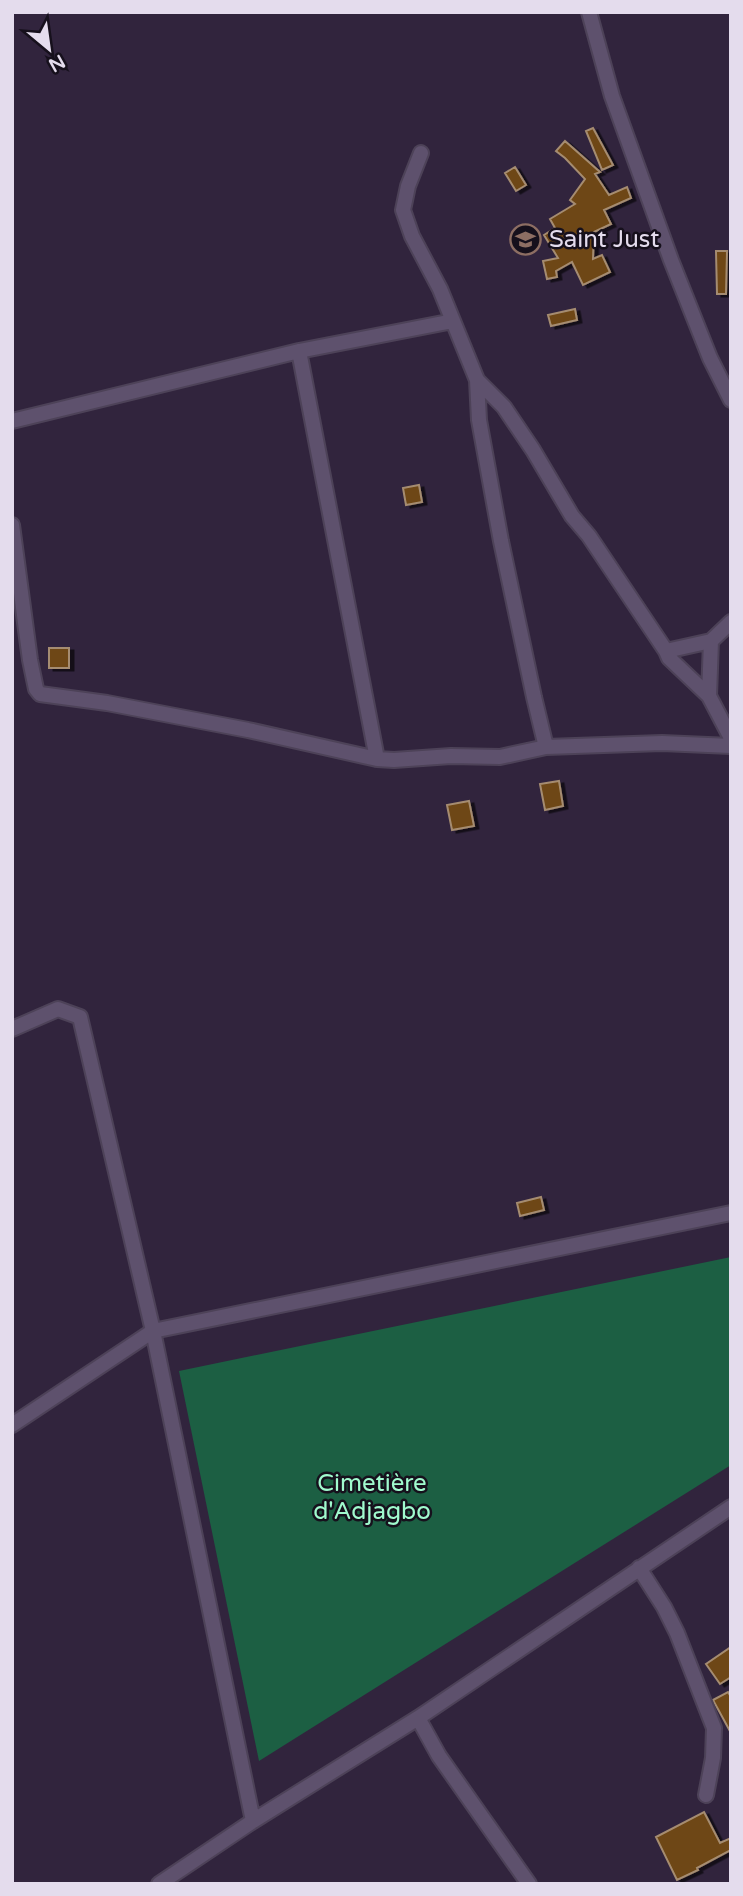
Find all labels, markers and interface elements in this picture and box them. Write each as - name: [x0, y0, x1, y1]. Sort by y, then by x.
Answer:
- north arrow: [14, 14, 84, 84]
- text: N: [45, 50, 69, 76]
- school or university icon: Saint Just: [509, 222, 543, 256]
- place label: Saint Just: [549, 225, 659, 254]
- park label: Cimetière d'Adjagbo: [313, 1469, 431, 1526]

